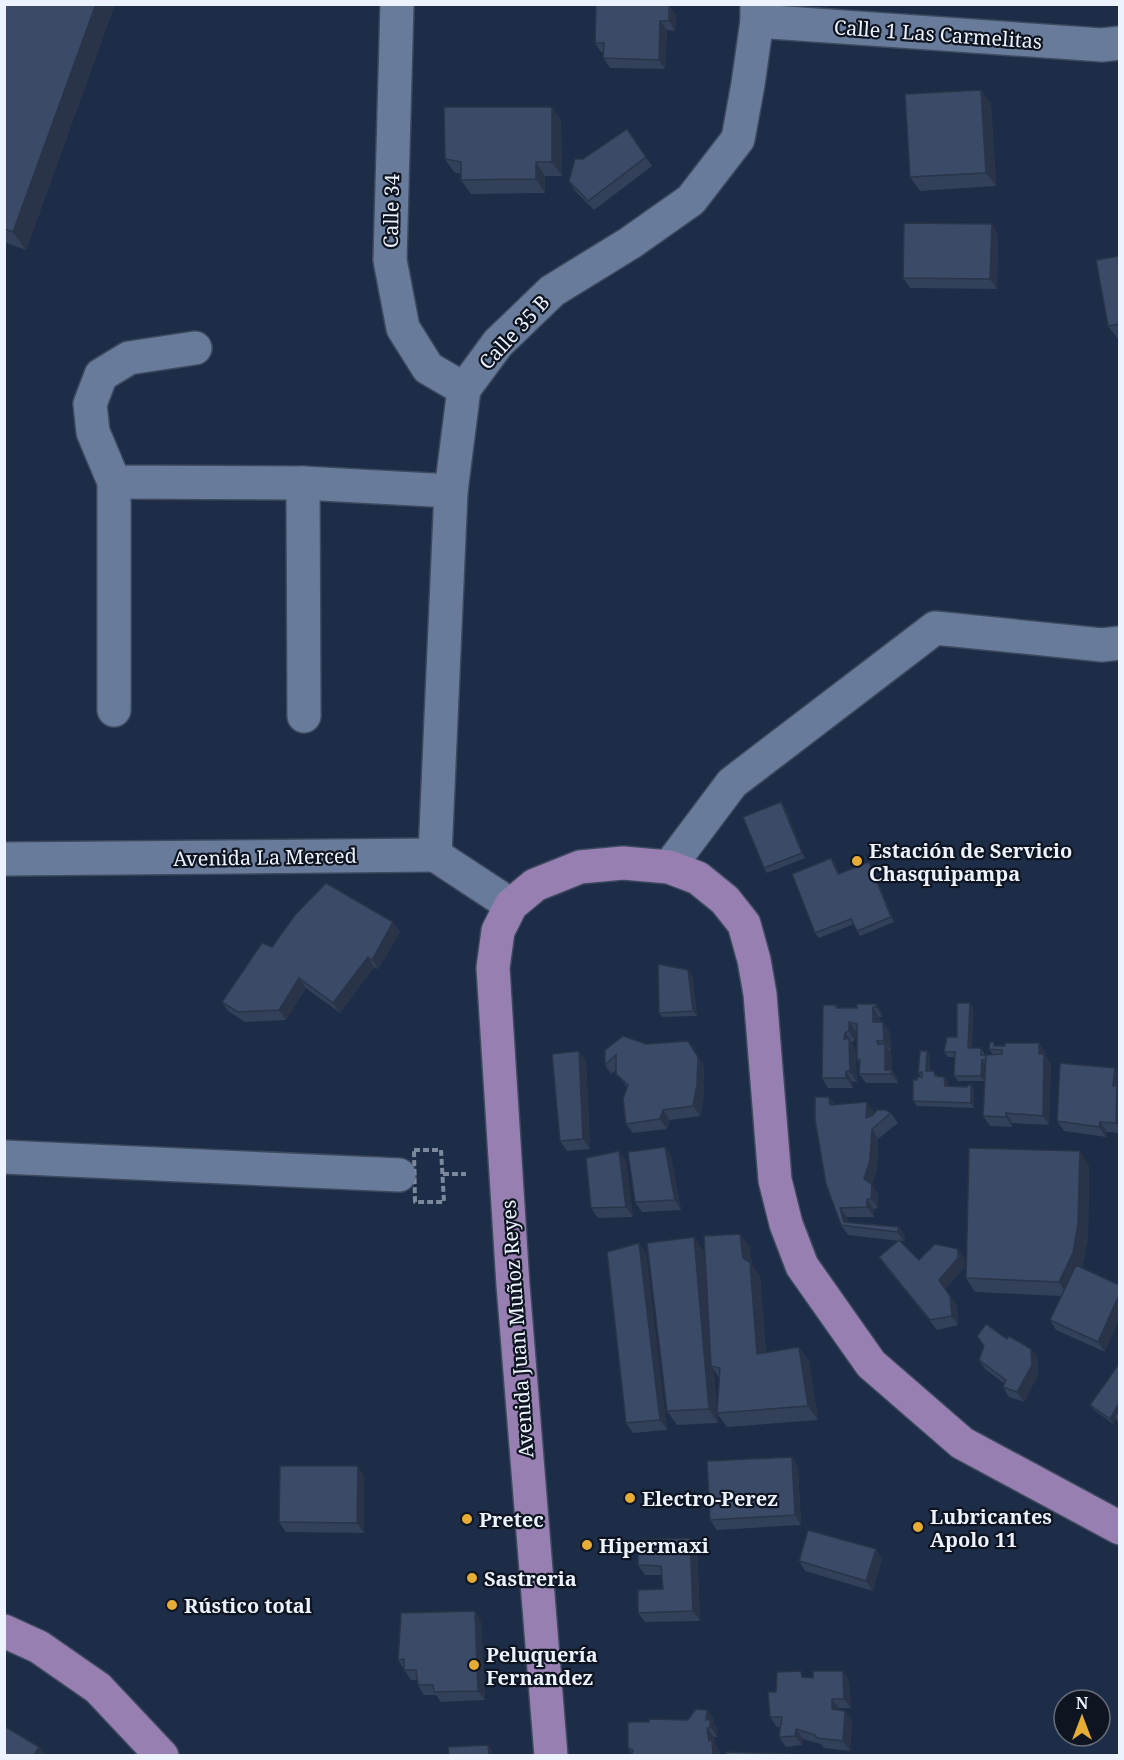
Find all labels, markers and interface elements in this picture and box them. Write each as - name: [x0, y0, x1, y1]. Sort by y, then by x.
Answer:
- street label: Calle 1 Las Carmelitas: [833, 13, 1043, 55]
- street label: Calle 34: [377, 174, 405, 248]
- street label: Calle 35 B: [473, 289, 555, 375]
- place label: Estación de Servicio Chasquipampa: [869, 837, 1072, 887]
- street label: Avenida La Merced: [173, 842, 357, 872]
- marker: Estación de Servicio Chasquipampa: [850, 854, 864, 868]
- street label: Avenida Juan Muñoz Reyes: [495, 1199, 539, 1459]
- place label: Electro-Perez: [642, 1485, 778, 1512]
- marker: Electro-Perez: [623, 1491, 637, 1505]
- place label: Lubricantes Apolo 11: [930, 1503, 1052, 1553]
- place label: Pretec: [479, 1506, 544, 1533]
- marker: Pretec: [460, 1512, 474, 1526]
- marker: Lubricantes Apolo 11: [911, 1520, 925, 1534]
- place label: Hipermaxi: [599, 1532, 709, 1559]
- marker: Hipermaxi: [580, 1538, 594, 1552]
- place label: Sastreria: [484, 1565, 577, 1592]
- marker: Sastreria: [465, 1571, 479, 1585]
- place label: Rústico total: [184, 1592, 312, 1619]
- marker: Rústico total: [165, 1598, 179, 1612]
- place label: Peluquería Fernandez: [486, 1641, 598, 1691]
- marker: Peluquería Fernandez: [467, 1658, 481, 1672]
- north arrow: [1052, 1688, 1112, 1748]
- text: N: [1076, 1692, 1089, 1714]

